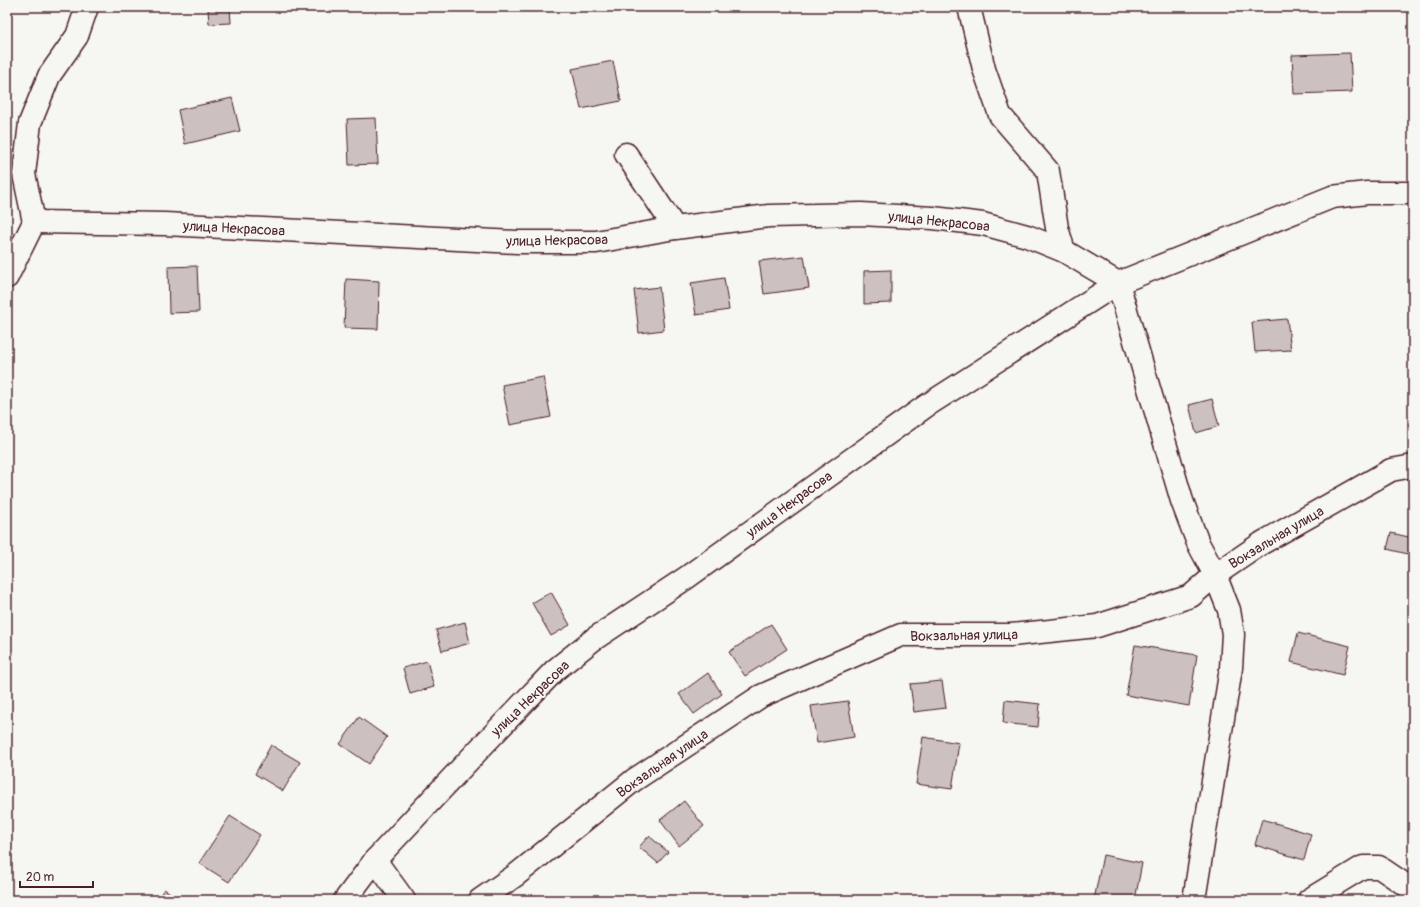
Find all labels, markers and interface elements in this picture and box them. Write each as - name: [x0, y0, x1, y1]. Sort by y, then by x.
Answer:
- street label: улица Некрасова: [886, 208, 991, 235]
- street label: улица Некрасова: [182, 217, 285, 240]
- street label: улица Некрасова: [505, 231, 608, 250]
- street label: улица Некрасова: [742, 468, 836, 542]
- street label: Вокзальная улица: [1226, 502, 1327, 572]
- street label: Вокзальная улица: [910, 626, 1018, 645]
- street label: улица Некрасова: [487, 657, 573, 741]
- street label: Вокзальная улица: [613, 726, 711, 801]
- scale bar: [20, 863, 93, 889]
- text: 20 m: [26, 870, 55, 885]

